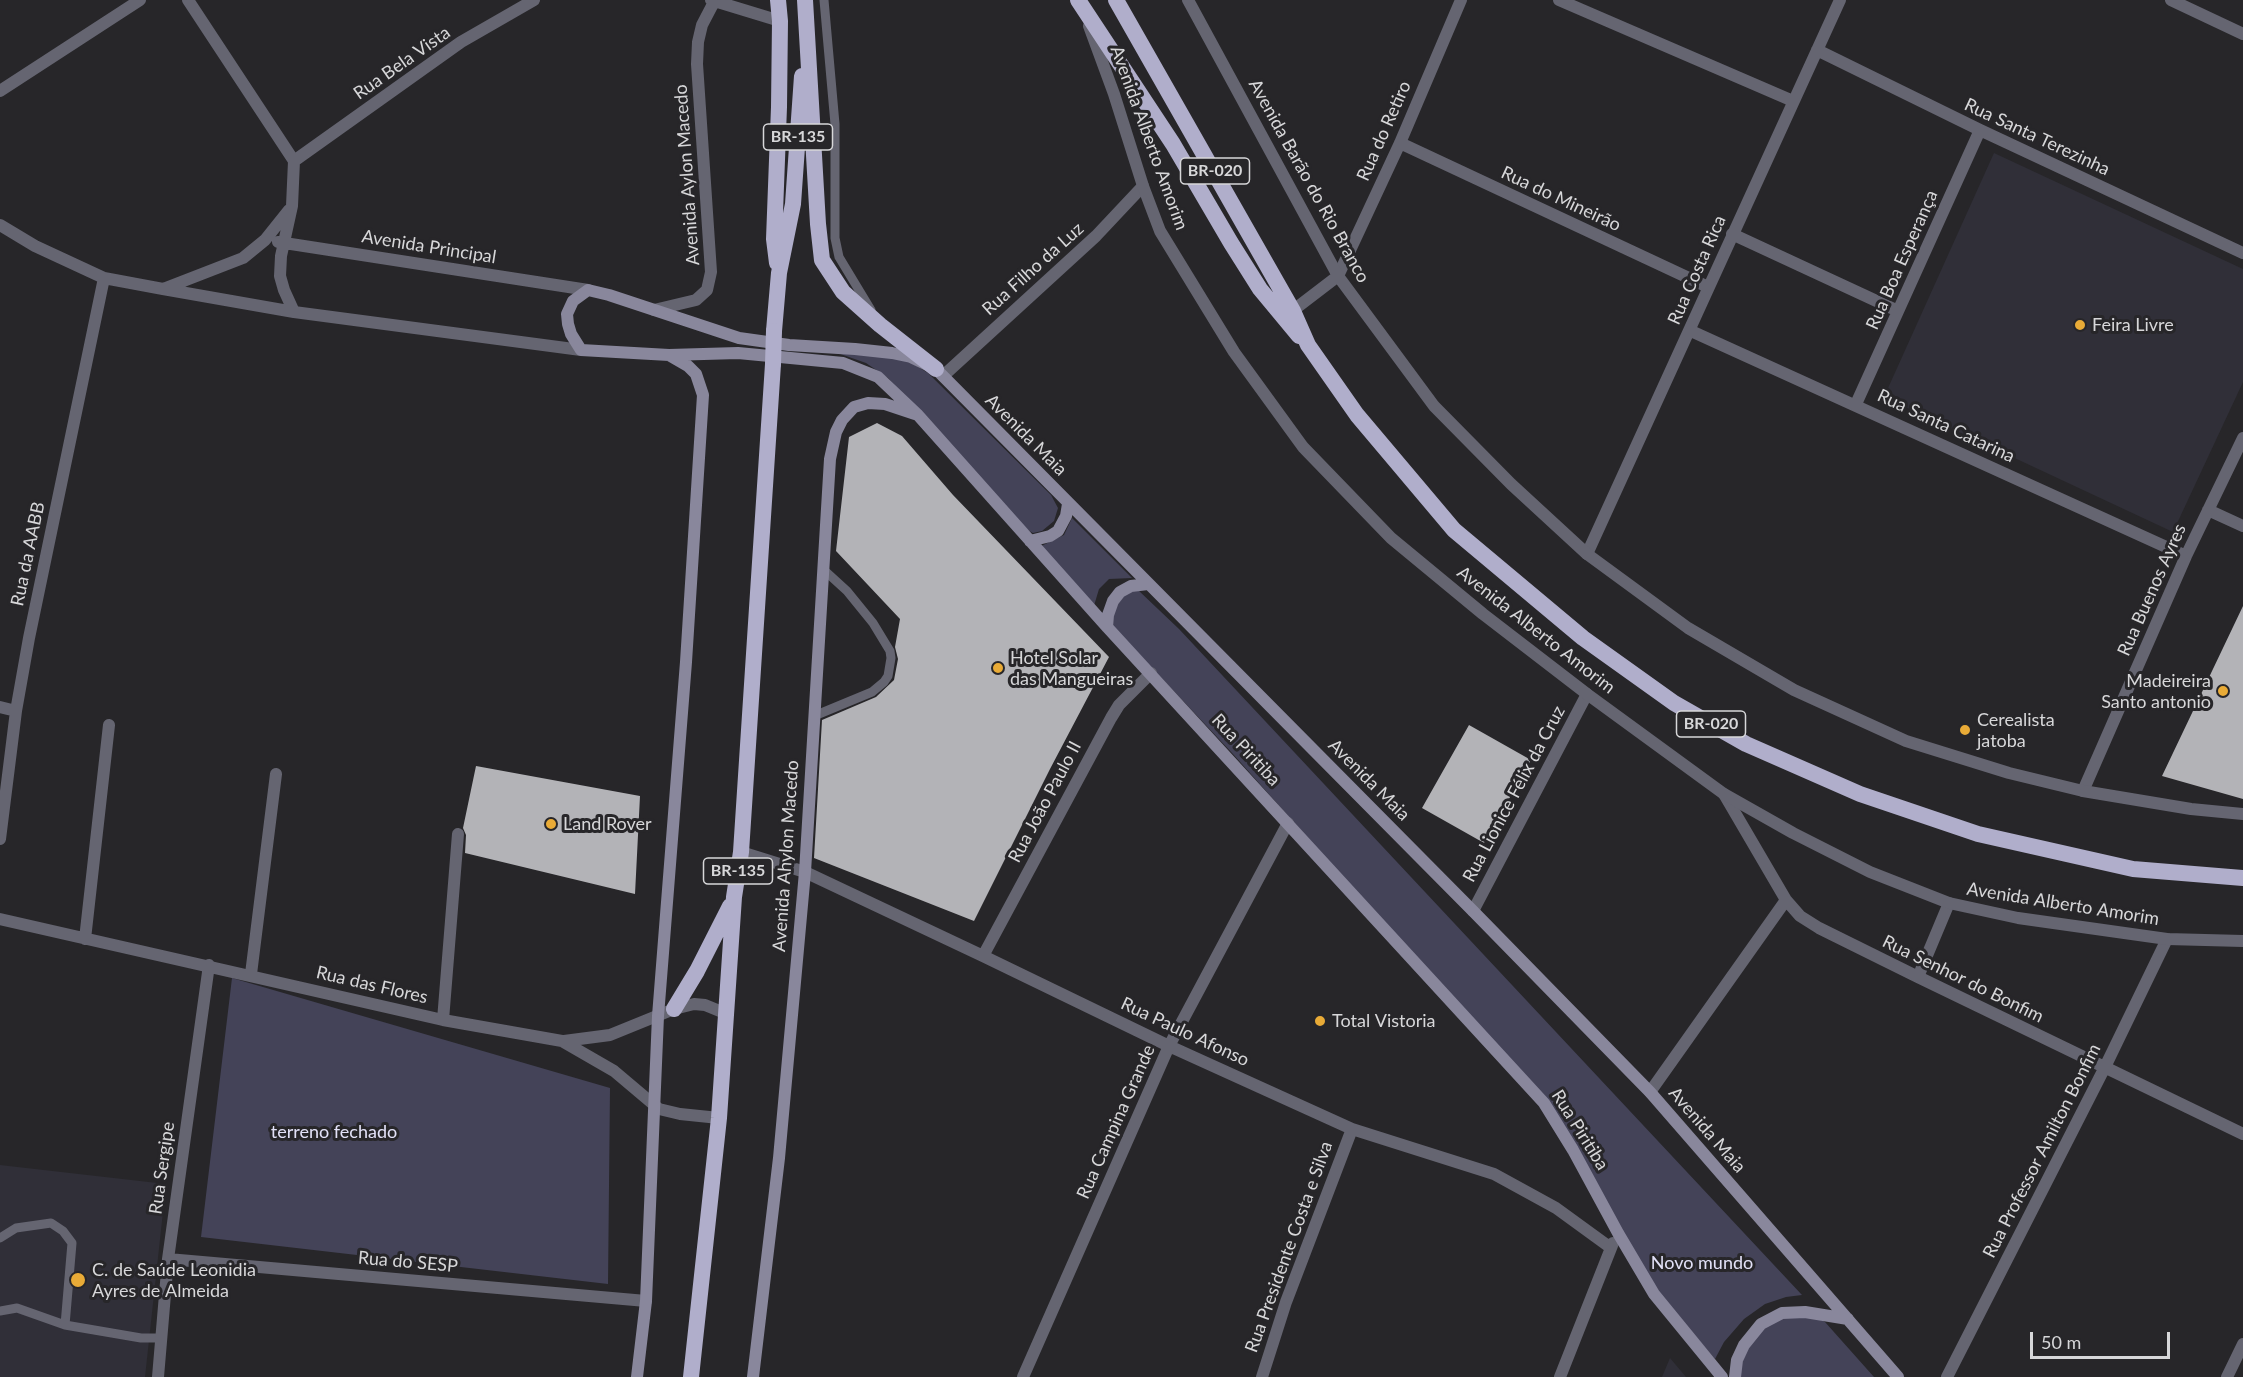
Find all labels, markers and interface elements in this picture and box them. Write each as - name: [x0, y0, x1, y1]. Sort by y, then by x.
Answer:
- street label: Rua Bela Vista: [350, 22, 454, 104]
- street label: Avenida Alberto Amorim: [1106, 43, 1192, 233]
- street label: Avenida Barão do Rio Branco: [1244, 76, 1374, 286]
- street label: Rua do Retiro: [1352, 78, 1416, 184]
- street label: Avenida Aylon Macedo: [670, 84, 704, 266]
- street label: Rua Santa Terezinha: [1961, 94, 2113, 180]
- road number: BR-135: [764, 124, 832, 150]
- road number: BR-020: [1180, 158, 1250, 184]
- street label: Rua do Mineirão: [1498, 162, 1624, 236]
- street label: Rua Boa Esperança: [1862, 187, 1942, 333]
- street label: Rua Costa Rica: [1663, 212, 1731, 328]
- street label: Rua Filho da Luz: [978, 218, 1088, 320]
- street label: Avenida Principal: [360, 226, 498, 268]
- place label: Feira Livre: [2092, 314, 2174, 336]
- marker: Feira Livre: [2073, 318, 2087, 332]
- street label: Rua Santa Catarina: [1874, 385, 2018, 467]
- street label: Avenida Maia: [981, 390, 1071, 480]
- street label: Rua da AABB: [6, 500, 50, 608]
- street label: Rua Buenos Ayres: [2113, 521, 2191, 659]
- street label: Avenida Alberto Amorim: [1453, 562, 1619, 698]
- place label: Hotel Solar das Mangueiras: [1010, 647, 1133, 690]
- marker: Hotel Solar das Mangueiras: [991, 661, 1005, 675]
- place label: Madeireira Santo antonio: [2101, 670, 2211, 712]
- marker: Madeireira Santo antonio: [2216, 684, 2230, 698]
- street label: Rua Lionice Félix da Cruz: [1458, 702, 1570, 886]
- place label: Cerealista jatoba: [1977, 709, 2055, 752]
- street label: Rua Piritiba: [1207, 710, 1285, 790]
- road number: BR-020: [1676, 711, 1746, 737]
- marker: Cerealista jatoba: [1958, 723, 1972, 737]
- street label: Avenida Maia: [1324, 735, 1414, 825]
- street label: Rua João Paulo II: [1004, 738, 1086, 866]
- street label: Avenida Ahylon Macedo: [769, 759, 803, 953]
- place label: Land Rover: [563, 813, 652, 835]
- marker: Land Rover: [544, 817, 558, 831]
- road number: BR-135: [704, 858, 772, 884]
- street label: Avenida Alberto Amorim: [1965, 878, 2161, 930]
- street label: Rua Senhor do Bonfim: [1879, 931, 2047, 1027]
- street label: Rua das Flores: [314, 962, 430, 1008]
- street label: Rua Paulo Afonso: [1117, 993, 1253, 1071]
- place label: Total Vistoria: [1332, 1010, 1435, 1032]
- marker: Total Vistoria: [1313, 1014, 1327, 1028]
- street label: Rua Professor Amilton Bonfim: [1979, 1040, 2105, 1262]
- street label: Rua Campina Grande: [1072, 1042, 1160, 1202]
- street label: Avenida Maia: [1664, 1083, 1750, 1177]
- street label: Rua Piritiba: [1547, 1086, 1613, 1174]
- street label: Rua Sergipe: [145, 1120, 179, 1216]
- park label: terreno fechado: [271, 1121, 397, 1143]
- street label: Rua Presidente Costa e Silva: [1241, 1138, 1337, 1356]
- street label: Rua do SESP: [357, 1247, 459, 1277]
- park label: Novo mundo: [1651, 1252, 1753, 1274]
- place label: C. de Saúde Leonidia Ayres de Almeida: [92, 1259, 256, 1302]
- marker: C. de Saúde Leonidia Ayres de Almeida: [69, 1271, 87, 1289]
- scale bar: [2033, 1320, 2172, 1358]
- text: 50 m: [2041, 1331, 2081, 1353]

